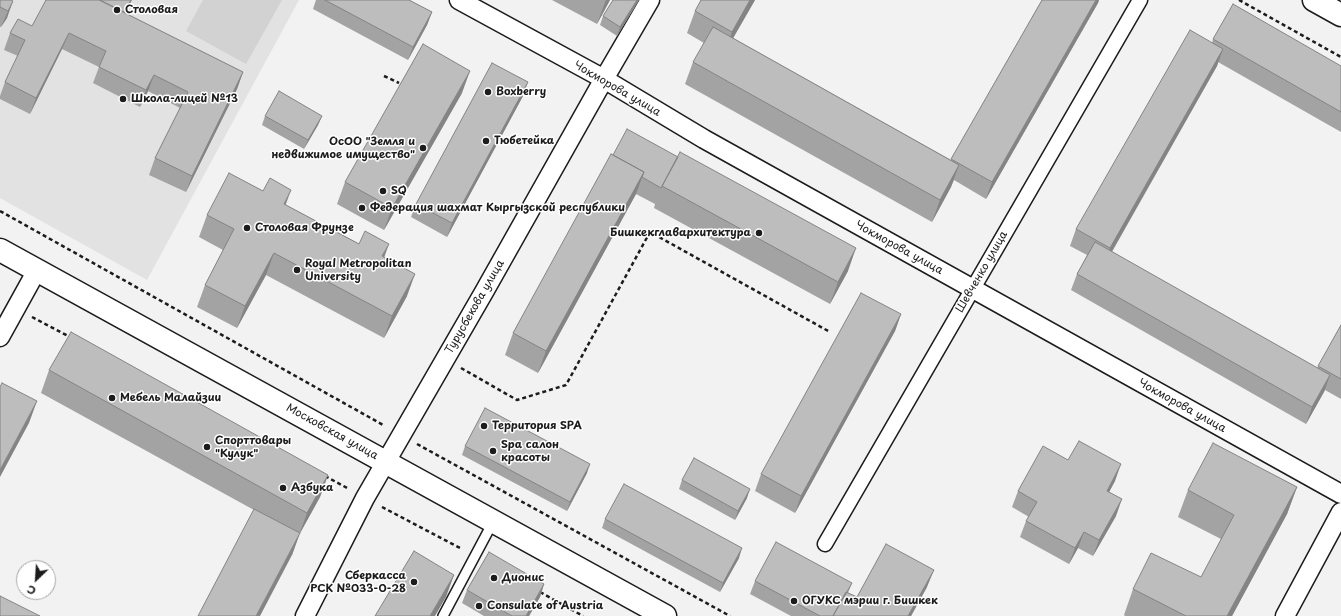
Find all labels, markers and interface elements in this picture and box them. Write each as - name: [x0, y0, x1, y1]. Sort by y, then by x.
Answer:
- place label: Столовая: [125, 3, 178, 17]
- marker: Столовая: [112, 5, 122, 15]
- street label: Чокморова улица: [571, 59, 663, 119]
- place label: Boxberry: [496, 85, 546, 99]
- marker: Boxberry: [483, 87, 493, 97]
- place label: Школа-лицей №13: [131, 92, 238, 106]
- marker: Школа-лицей №13: [118, 94, 128, 104]
- place label: Тюбетейка: [494, 134, 554, 148]
- place label: ОсОО "Земля и недвижимое имущество": [271, 135, 415, 161]
- marker: Тюбетейка: [481, 136, 491, 146]
- marker: ОсОО "Земля и недвижимое имущество": [418, 143, 428, 153]
- place label: SQ: [391, 184, 407, 198]
- marker: SQ: [378, 186, 388, 196]
- place label: Федерация шахмат Кыргызской республики: [370, 201, 625, 215]
- marker: Федерация шахмат Кыргызской республики: [357, 203, 367, 213]
- street label: Чокморова улица: [853, 218, 945, 278]
- place label: Столовая Фрунзе: [255, 221, 354, 235]
- marker: Столовая Фрунзе: [242, 223, 252, 233]
- place label: Бишкекглавархитектура: [610, 226, 751, 240]
- marker: Бишкекглавархитектура: [754, 228, 764, 238]
- street label: Шевченко улица: [953, 229, 1011, 315]
- place label: Royal Metropolitan University: [305, 257, 411, 283]
- street label: Турусбекова улица: [443, 258, 507, 356]
- marker: Royal Metropolitan University: [292, 265, 302, 275]
- street label: Чокморова улица: [1136, 376, 1228, 436]
- place label: Мебель Малайзии: [120, 391, 221, 405]
- marker: Мебель Малайзии: [107, 393, 117, 403]
- street label: Московская улица: [284, 401, 380, 463]
- place label: Территория SPA: [492, 419, 582, 433]
- marker: Территория SPA: [479, 421, 489, 431]
- place label: Спорттовары "Кулук": [215, 434, 291, 460]
- place label: Spa салон красоты: [501, 438, 559, 464]
- marker: Спорттовары "Кулук": [202, 442, 212, 452]
- marker: Spa салон красоты: [488, 446, 498, 456]
- place label: Азбука: [291, 481, 333, 495]
- marker: Азбука: [278, 483, 288, 493]
- north arrow: [16, 560, 56, 600]
- place label: Сберкасса РСК №033-0-28: [310, 569, 406, 595]
- place label: Дионис: [502, 571, 544, 585]
- marker: Дионис: [489, 573, 499, 583]
- marker: Сберкасса РСК №033-0-28: [409, 577, 419, 587]
- text: С: [24, 581, 38, 600]
- place label: ОГУКС мэрии г. Бишкек: [802, 594, 938, 608]
- marker: ОГУКС мэрии г. Бишкек: [789, 596, 799, 606]
- place label: Consulate of Austria: [487, 599, 603, 613]
- marker: Consulate of Austria: [474, 601, 484, 611]

